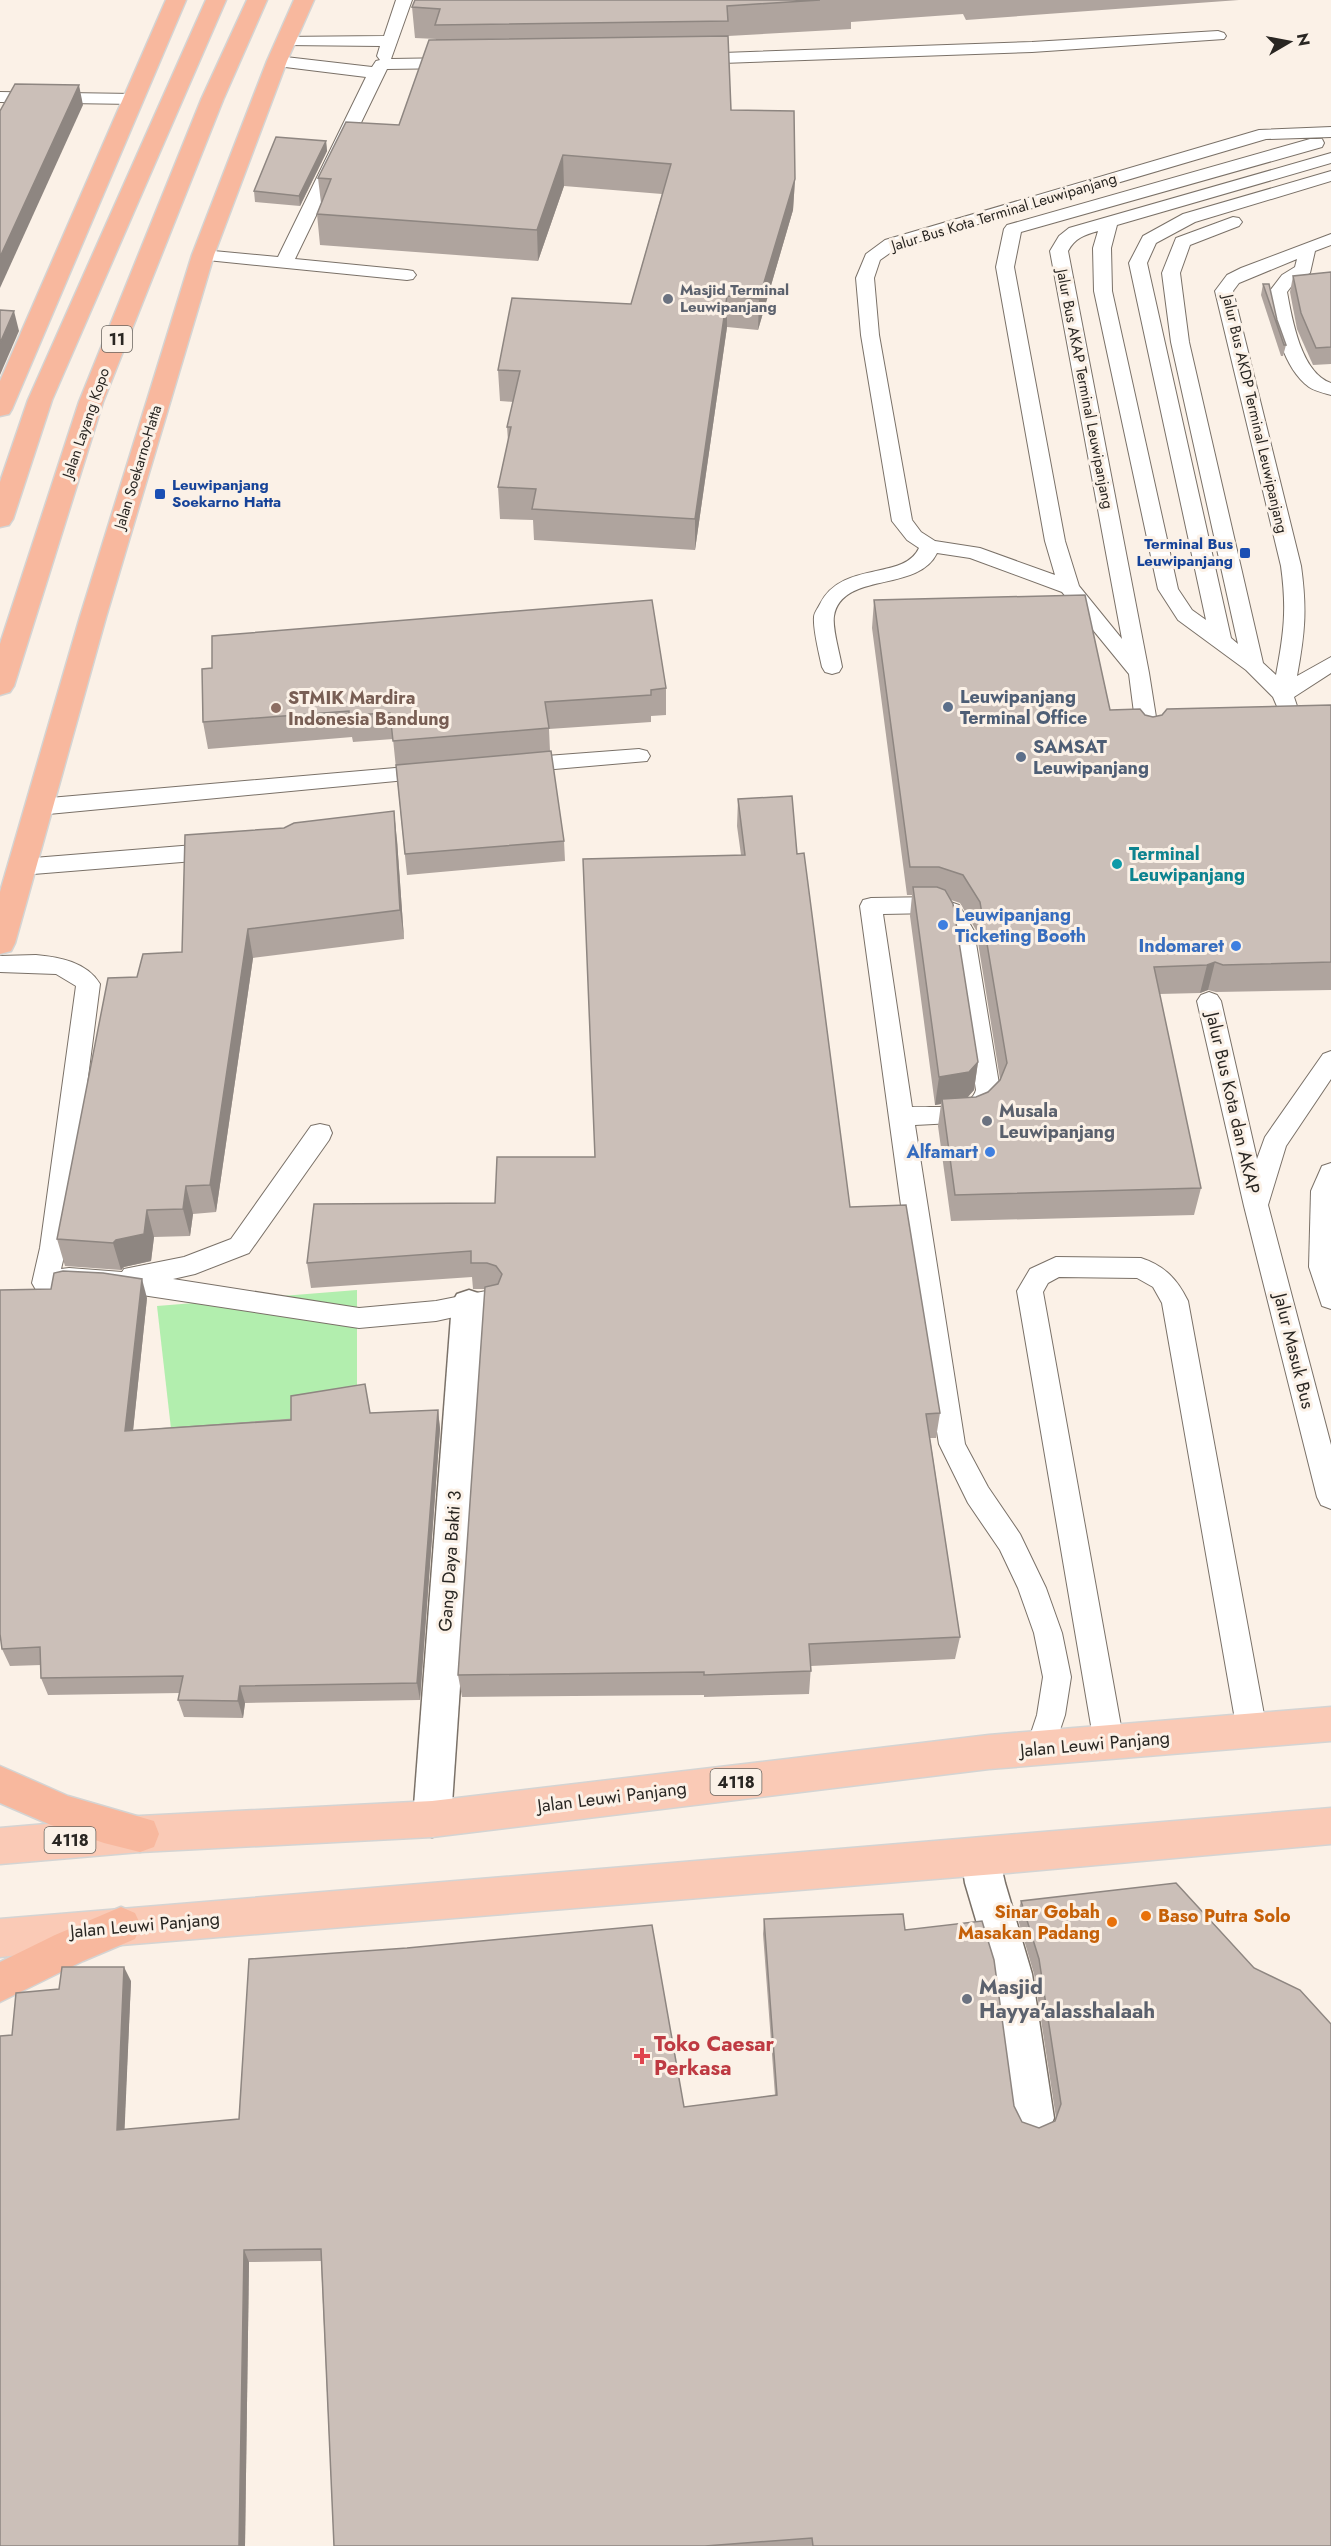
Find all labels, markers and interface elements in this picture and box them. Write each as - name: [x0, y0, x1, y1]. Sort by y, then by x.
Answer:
- north arrow: [1259, 12, 1319, 72]
- text: N: [1291, 31, 1316, 48]
- street label: Jalur Bus Kota Terminal Leuwipanjang: [887, 167, 1119, 257]
- street label: Jalur Bus AKAP Terminal Leuwipanjang: [1051, 265, 1119, 511]
- place label: Masjid Terminal Leuwipanjang: [680, 279, 789, 318]
- street label: Jalur Bus AKDP Terminal Leuwipanjang: [1216, 291, 1293, 536]
- marker: Masjid Terminal Leuwipanjang: [661, 292, 675, 306]
- road number: 11: [102, 326, 132, 352]
- street label: Jalan Layang Kopo: [56, 365, 115, 483]
- street label: Jalan Soekarno-Hatta: [108, 402, 167, 534]
- place label: Leuwipanjang Soekarno Hatta: [172, 474, 281, 513]
- marker: Leuwipanjang Soekarno Hatta: [153, 487, 167, 501]
- place label: Terminal Bus Leuwipanjang: [1136, 533, 1233, 572]
- marker: Terminal Bus Leuwipanjang: [1238, 546, 1252, 560]
- place label: Leuwipanjang Terminal Office: [960, 684, 1087, 731]
- place label: STMIK Mardira Indonesia Bandung: [288, 685, 450, 732]
- marker: Leuwipanjang Terminal Office: [941, 700, 955, 714]
- marker: STMIK Mardira Indonesia Bandung: [269, 701, 283, 715]
- place label: SAMSAT Leuwipanjang: [1033, 734, 1149, 781]
- marker: SAMSAT Leuwipanjang: [1014, 750, 1028, 764]
- place label: Terminal Leuwipanjang: [1129, 841, 1245, 888]
- marker: Terminal Leuwipanjang: [1110, 857, 1124, 871]
- place label: Leuwipanjang Ticketing Booth: [955, 902, 1086, 949]
- marker: Leuwipanjang Ticketing Booth: [936, 918, 950, 932]
- place label: Indomaret: [1139, 933, 1224, 959]
- marker: Indomaret: [1229, 939, 1243, 953]
- street label: Jalur Bus Kota dan AKAP: [1199, 1008, 1267, 1197]
- place label: Musala Leuwipanjang: [999, 1098, 1115, 1145]
- marker: Musala Leuwipanjang: [980, 1114, 994, 1128]
- place label: Alfamart: [905, 1139, 978, 1165]
- marker: Alfamart: [983, 1145, 997, 1159]
- street label: Jalur Masuk Bus: [1267, 1289, 1321, 1411]
- street label: Gang Daya Bakti 3: [432, 1489, 468, 1632]
- street label: Jalan Leuwi Panjang: [1017, 1725, 1171, 1764]
- road number: 4118: [710, 1769, 762, 1795]
- street label: Jalan Leuwi Panjang: [534, 1775, 688, 1819]
- road number: 4118: [44, 1827, 96, 1853]
- place label: Sinar Gobah Masakan Padang: [958, 1899, 1100, 1946]
- place label: Baso Putra Solo: [1158, 1903, 1291, 1929]
- street label: Jalan Leuwi Panjang: [67, 1906, 221, 1945]
- marker: Baso Putra Solo: [1139, 1909, 1153, 1923]
- marker: Sinar Gobah Masakan Padang: [1105, 1915, 1119, 1929]
- place label: Masjid Hayya'alasshalaah: [979, 1972, 1155, 2026]
- marker: Masjid Hayya'alasshalaah: [960, 1992, 974, 2006]
- place label: Toko Caesar Perkasa: [654, 2029, 775, 2083]
- marker: Toko Caesar Perkasa: [635, 2049, 649, 2063]

